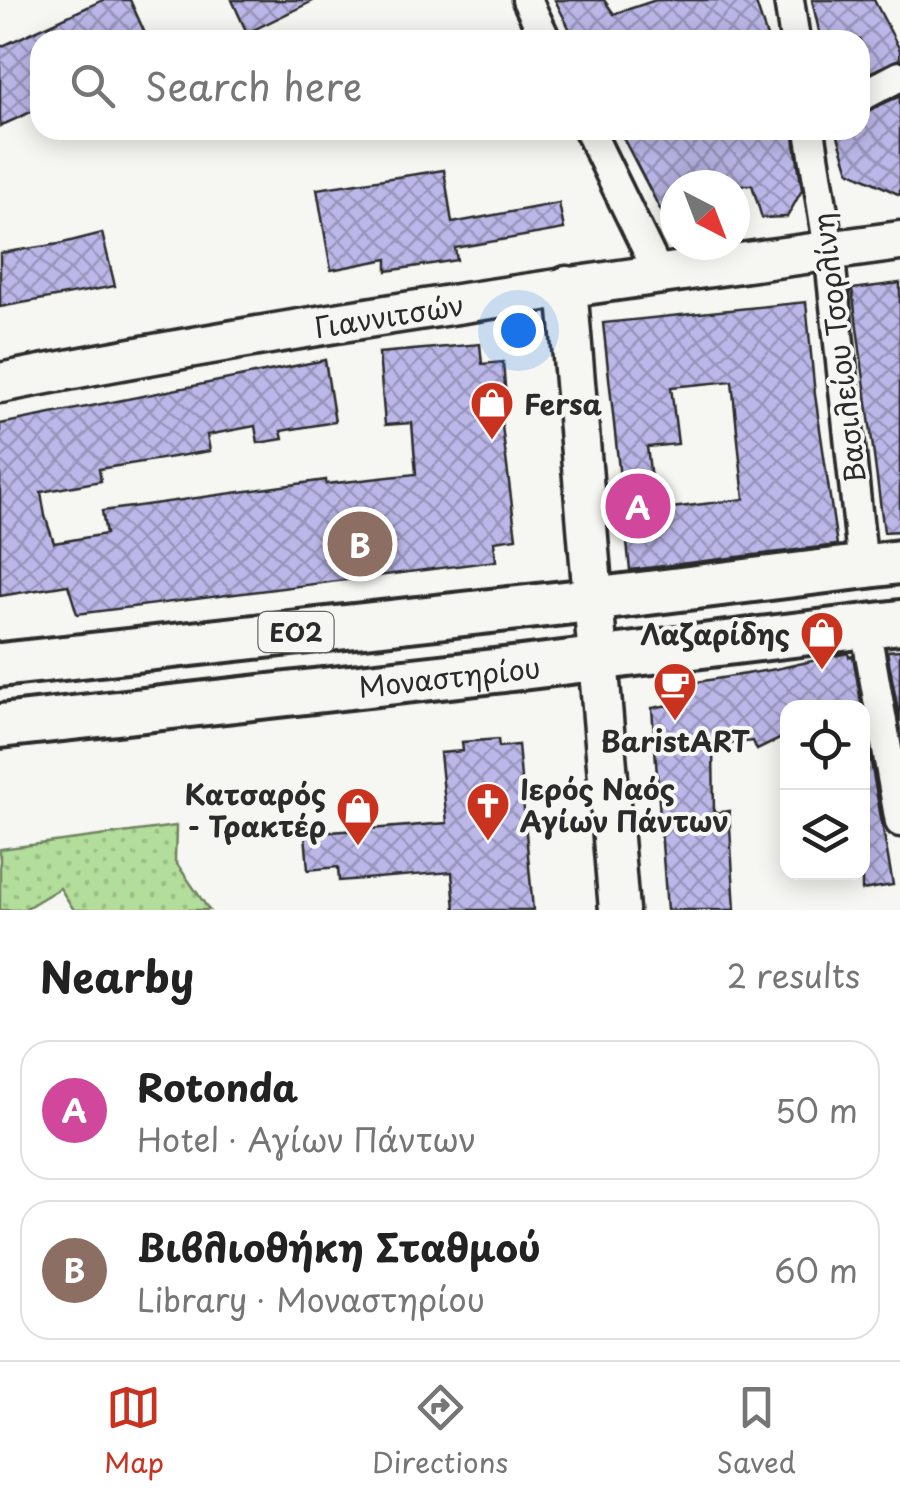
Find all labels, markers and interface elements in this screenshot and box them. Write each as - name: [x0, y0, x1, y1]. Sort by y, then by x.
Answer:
- search box: [30, 30, 870, 140]
- text: Search here: [145, 57, 362, 114]
- icon: search: [65, 58, 120, 113]
- north arrow: [660, 170, 750, 260]
- street label: Βασιλείου Τσορλίνη: [800, 211, 876, 485]
- street label: Γιαννιτσών: [311, 282, 467, 348]
- your location: [493, 305, 544, 356]
- shop icon: Fersa: [469, 380, 515, 441]
- place label: Fersa: [524, 382, 603, 425]
- pin: A: [606, 468, 670, 544]
- pin: B: [328, 506, 392, 582]
- shop icon: Λαζαρίδης: [799, 610, 845, 671]
- road number: ΕΟ2: [258, 612, 334, 652]
- place label: Λαζαρίδης: [640, 612, 790, 655]
- street label: Μοναστηρίου: [356, 644, 543, 707]
- cafe icon: BaristART: [652, 661, 698, 722]
- map controls: [780, 700, 870, 880]
- button: locate: [780, 700, 870, 790]
- place label: BaristART: [600, 719, 750, 762]
- place label: Ιερός Ναός Αγίων Πάντων: [520, 767, 729, 842]
- place label: Κατσαρός - Τρακτέρ: [185, 772, 326, 847]
- church icon: Ιερός Ναός Αγίων Πάντων: [465, 781, 511, 842]
- shop icon: Κατσαρός - Τρακτέρ: [335, 786, 381, 847]
- button: layers: [780, 790, 870, 880]
- text: Nearby: [40, 944, 194, 1007]
- text: 2 results: [727, 951, 860, 999]
- text: Rotonda: [137, 1058, 298, 1115]
- text: A: [62, 1086, 87, 1134]
- text: 50 m: [775, 1086, 858, 1134]
- text: Hotel · Αγίων Πάντων: [137, 1115, 476, 1163]
- text: Βιβλιοθήκη Σταθμού: [137, 1218, 541, 1275]
- text: B: [64, 1246, 85, 1294]
- text: 60 m: [774, 1246, 858, 1294]
- text: Library · Μοναστηρίου: [137, 1275, 485, 1323]
- tab: Map: [104, 1380, 164, 1483]
- tab: Directions: [372, 1380, 508, 1483]
- tab: Saved: [716, 1380, 796, 1483]

